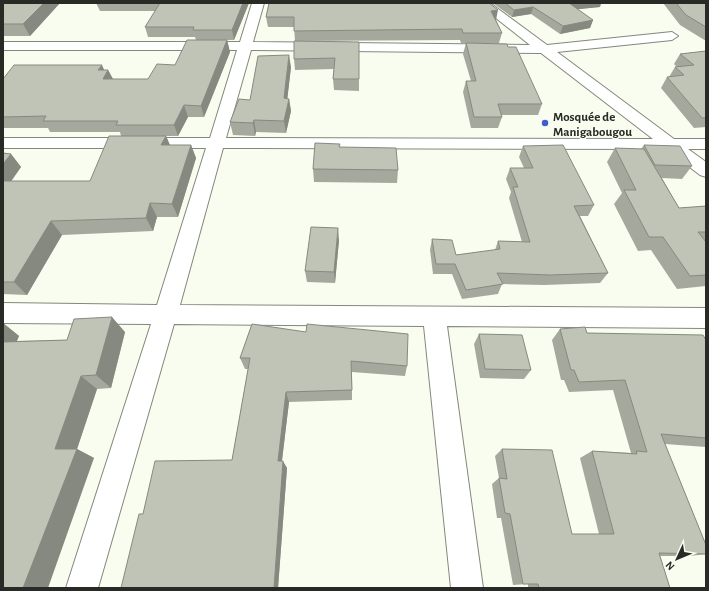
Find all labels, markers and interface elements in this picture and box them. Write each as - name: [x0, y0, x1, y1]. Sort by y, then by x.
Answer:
- place label: Mosquée de Manigabougou: [553, 111, 632, 139]
- marker: Mosquée de Manigabougou: [540, 118, 550, 128]
- north arrow: [657, 539, 697, 579]
- text: N: [664, 559, 677, 572]

